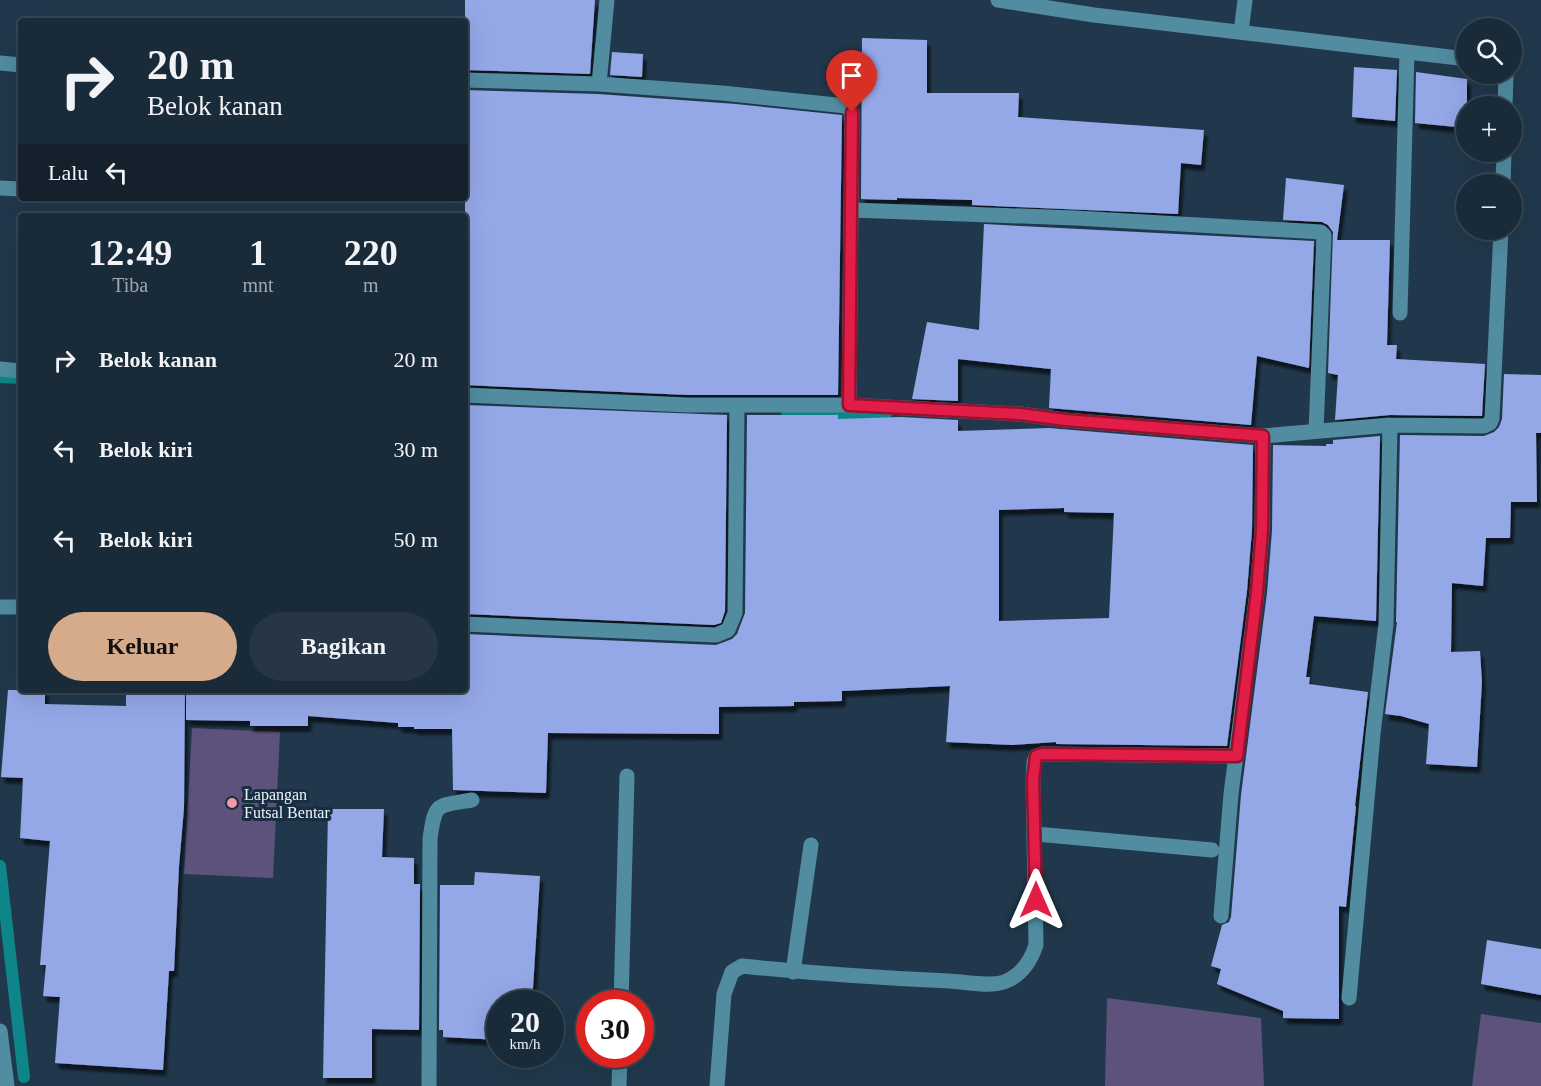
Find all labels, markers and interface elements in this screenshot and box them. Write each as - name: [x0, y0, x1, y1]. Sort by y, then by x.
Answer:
- map controls: [1456, 18, 1522, 240]
- button: search: [1456, 18, 1522, 84]
- icon: right: [48, 42, 126, 120]
- text: 20 m: [147, 42, 235, 88]
- pin: [826, 50, 877, 112]
- icon: arrive: [835, 59, 868, 92]
- text: Belok kanan: [147, 91, 283, 121]
- button: +: [1456, 96, 1522, 162]
- icon: left: [100, 156, 133, 189]
- text: Lalu: [48, 160, 88, 185]
- button: −: [1456, 174, 1522, 240]
- text: 12:49: [88, 233, 172, 273]
- text: 1: [249, 233, 267, 273]
- text: 220: [344, 233, 398, 273]
- text: Tiba: [112, 274, 148, 296]
- text: mnt: [242, 274, 274, 296]
- text: m: [363, 274, 379, 296]
- icon: right: [48, 344, 81, 377]
- text: Belok kanan: [99, 347, 217, 372]
- text: 20 m: [393, 347, 438, 372]
- icon: left: [48, 434, 81, 467]
- text: Belok kiri: [99, 437, 193, 462]
- text: 30 m: [393, 437, 438, 462]
- icon: left: [48, 524, 81, 557]
- text: Belok kiri: [99, 527, 193, 552]
- text: 50 m: [393, 527, 438, 552]
- button: Keluar: [48, 612, 237, 681]
- button: Bagikan: [249, 612, 438, 681]
- place label: Lapangan Futsal Bentar: [244, 786, 330, 821]
- marker: Lapangan Futsal Bentar: [225, 796, 239, 810]
- position arrow: [1004, 868, 1068, 932]
- speed limit sign: 30: [576, 990, 654, 1068]
- text: 20: [510, 1005, 540, 1038]
- text: km/h: [510, 1036, 540, 1052]

